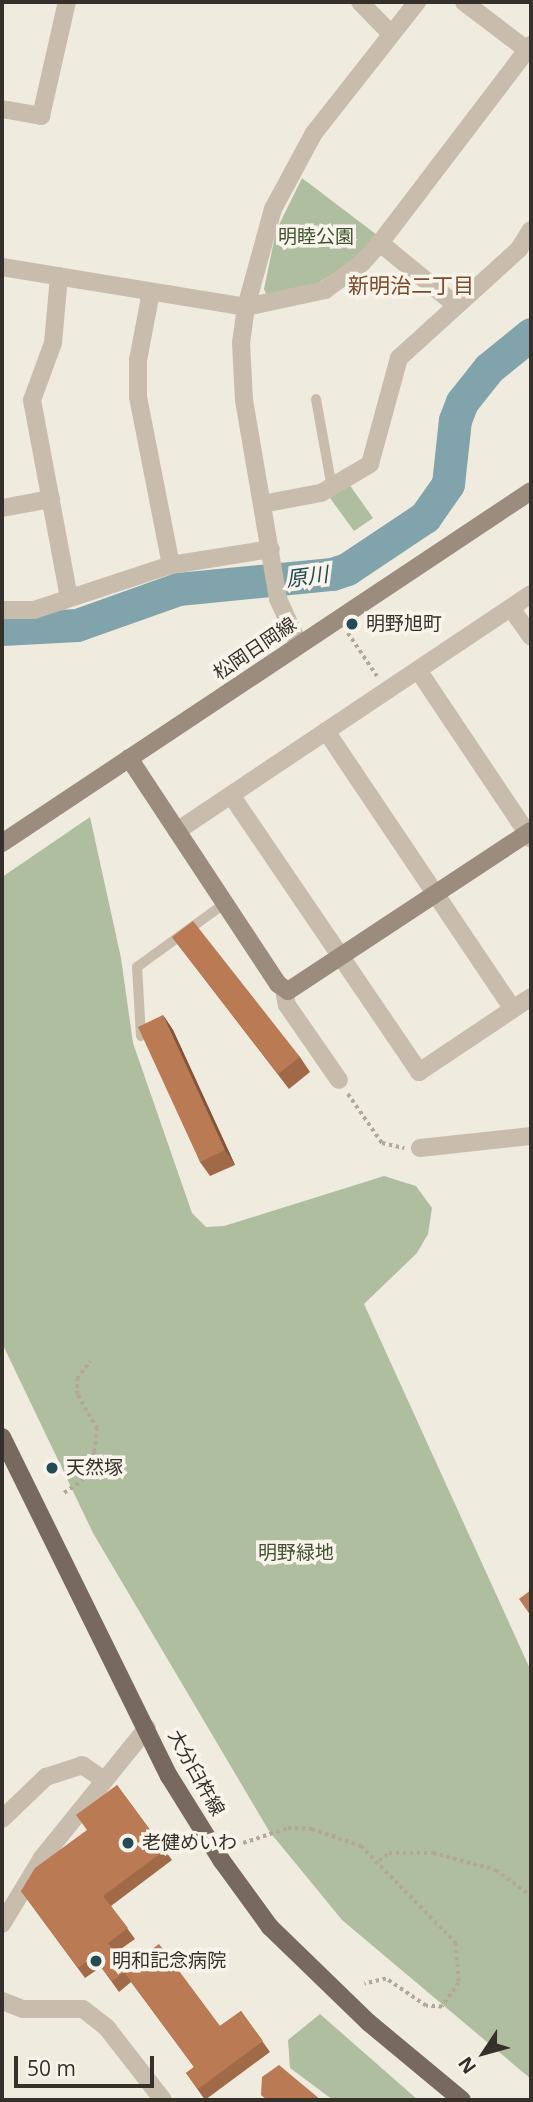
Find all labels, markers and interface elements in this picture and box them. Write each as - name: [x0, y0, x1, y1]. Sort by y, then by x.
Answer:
- park label: 明睦公園: [278, 226, 354, 248]
- district label: 新明治二丁目: [348, 272, 474, 298]
- water label: 原川: [285, 561, 329, 591]
- street label: 松岡日岡線: [209, 613, 301, 685]
- place label: 明野旭町: [366, 613, 442, 635]
- marker: 明野旭町: [344, 616, 360, 632]
- place label: 天然塚: [66, 1457, 123, 1479]
- marker: 天然塚: [44, 1460, 60, 1476]
- park label: 明野緑地: [258, 1542, 334, 1564]
- street label: 大分臼杵線: [163, 1726, 229, 1820]
- place label: 老健めいわ: [142, 1832, 237, 1854]
- marker: 老健めいわ: [120, 1835, 136, 1851]
- place label: 明和記念病院: [112, 1950, 226, 1972]
- marker: 明和記念病院: [86, 1951, 106, 1971]
- north arrow: [449, 2018, 519, 2088]
- scale bar: [18, 2042, 158, 2086]
- text: N: [452, 2051, 482, 2079]
- text: 50 m: [27, 2054, 76, 2082]

